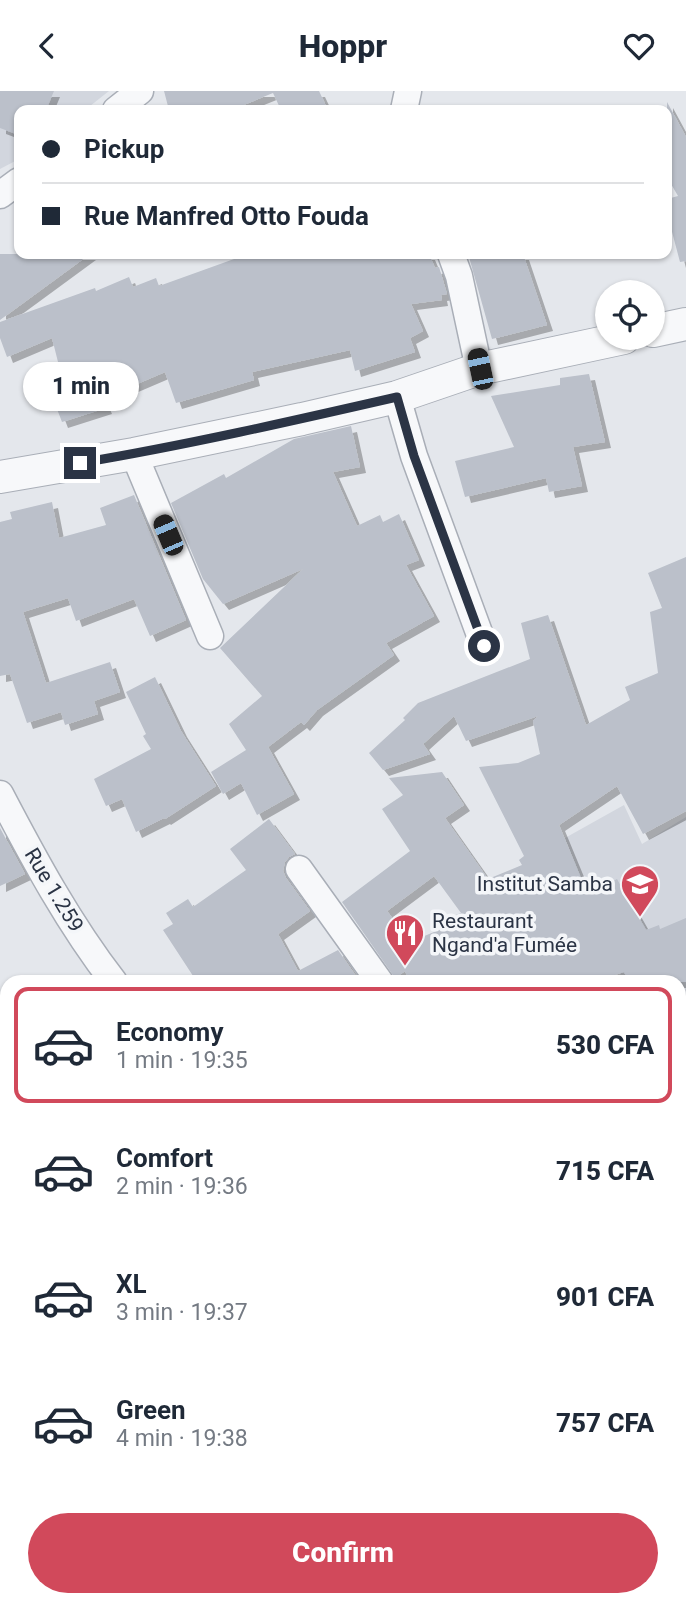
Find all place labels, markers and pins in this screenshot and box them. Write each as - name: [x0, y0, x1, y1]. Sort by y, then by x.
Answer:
- school or university icon: Institut Samba: [619, 863, 661, 918]
- place label: Institut Samba: [477, 872, 613, 896]
- place label: Restaurant Ngand'a Fumée: [432, 909, 577, 957]
- restaurant icon: Restaurant Ngand'a Fumée: [384, 912, 426, 967]

